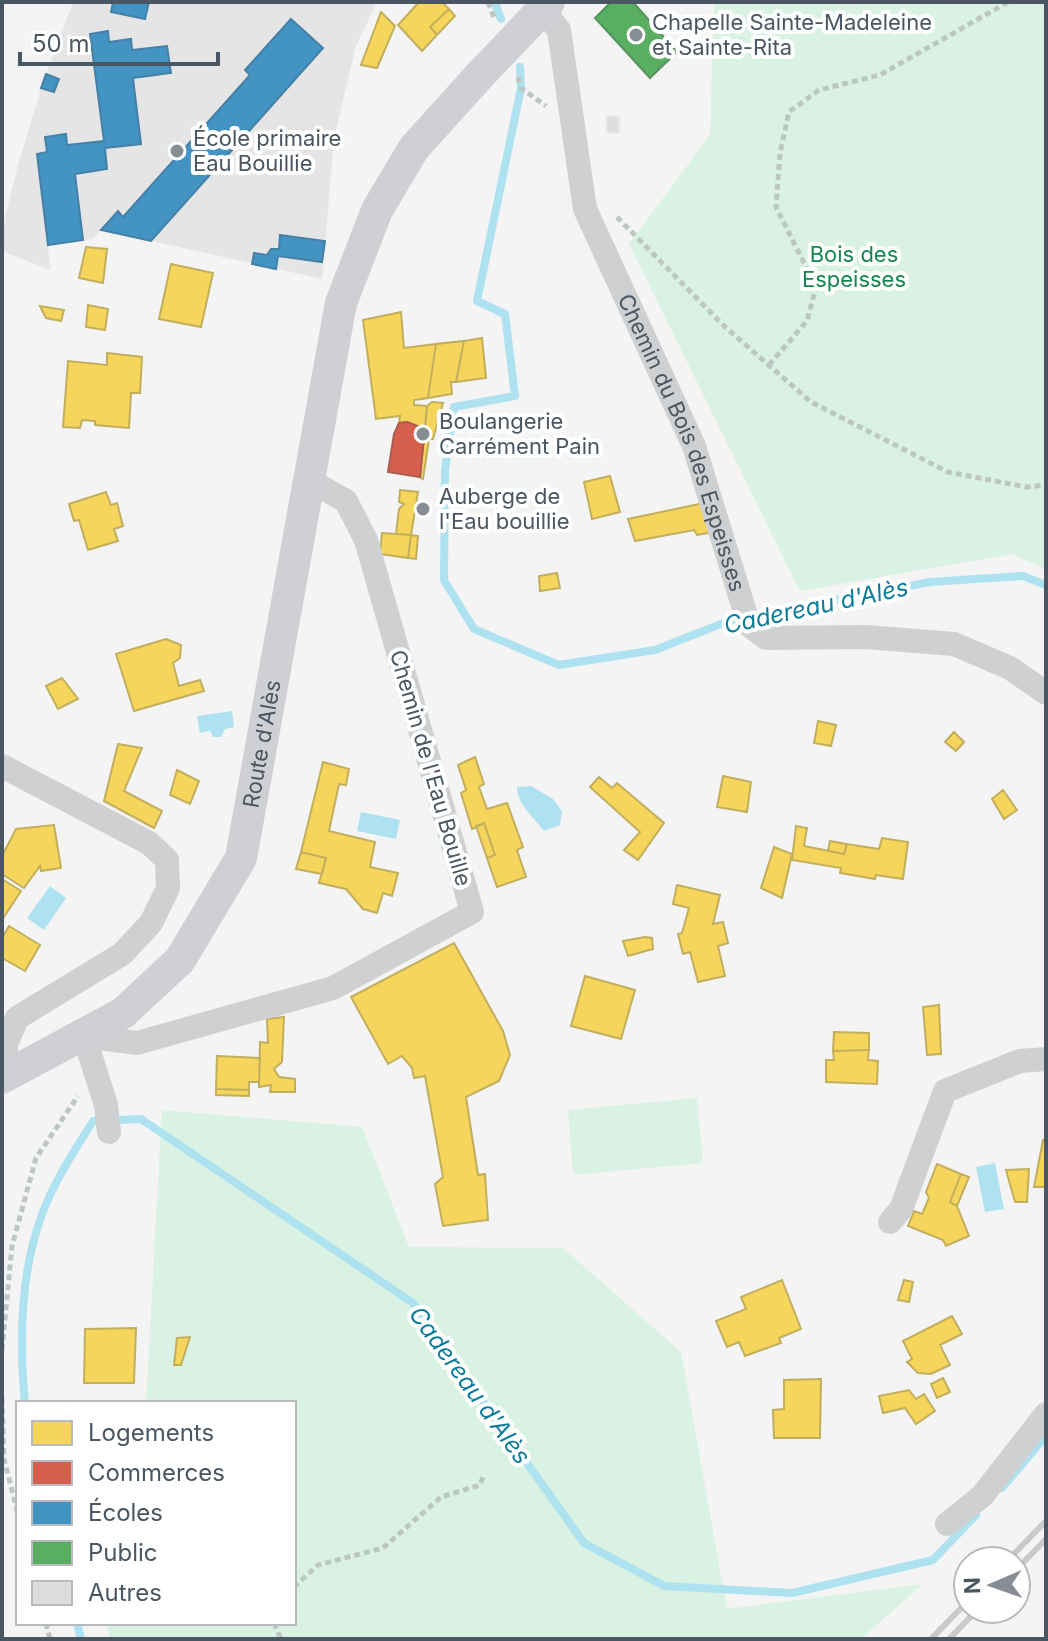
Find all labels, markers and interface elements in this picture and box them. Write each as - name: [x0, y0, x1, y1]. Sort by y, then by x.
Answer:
- place label: Chapelle Sainte-Madeleine et Sainte-Rita: [652, 9, 932, 60]
- scale bar: [20, 16, 218, 66]
- marker: Chapelle Sainte-Madeleine et Sainte-Rita: [627, 26, 645, 44]
- text: 50 m: [32, 29, 90, 58]
- place label: École primaire Eau Bouillie: [193, 125, 341, 176]
- marker: École primaire Eau Bouillie: [168, 142, 186, 160]
- park label: Bois des Espeisses: [802, 241, 906, 292]
- street label: Chemin du Bois des Espeisses: [613, 290, 751, 595]
- place label: Boulangerie Carrément Pain: [439, 408, 600, 459]
- marker: Boulangerie Carrément Pain: [414, 425, 432, 443]
- place label: Auberge de l'Eau bouillie: [439, 483, 570, 534]
- marker: Auberge de l'Eau bouillie: [414, 500, 432, 518]
- water label: Cadereau d'Alès: [721, 572, 911, 640]
- street label: Chemin de l'Eau Bouille: [385, 647, 477, 889]
- street label: Route d'Alès: [237, 678, 286, 810]
- water label: Cadereau d'Alès: [403, 1301, 537, 1469]
- legend: [16, 1401, 296, 1625]
- text: Logements: [88, 1418, 214, 1447]
- text: Commerces: [88, 1458, 225, 1487]
- text: Écoles: [88, 1497, 163, 1527]
- text: Public: [88, 1538, 158, 1567]
- north arrow: [952, 1545, 1032, 1625]
- text: N: [959, 1577, 985, 1595]
- text: Autres: [88, 1578, 162, 1607]

